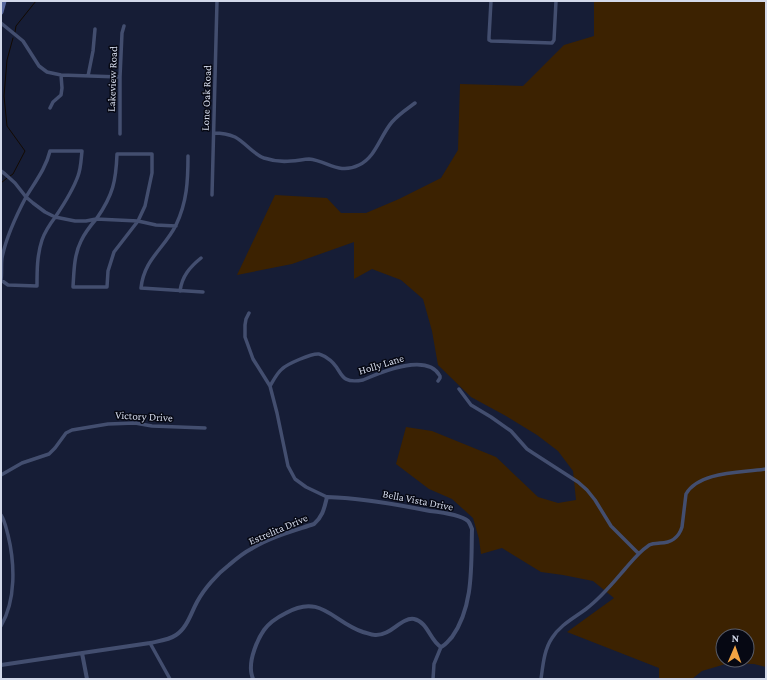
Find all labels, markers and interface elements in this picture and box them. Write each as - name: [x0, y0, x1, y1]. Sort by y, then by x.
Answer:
- street label: Lakeview Road: [105, 46, 119, 112]
- street label: Lone Oak Road: [199, 65, 213, 131]
- street label: Holly Lane: [357, 351, 406, 378]
- street label: Victory Drive: [115, 409, 173, 425]
- street label: Bella Vista Drive: [382, 487, 455, 513]
- street label: Estrelita Drive: [247, 511, 309, 547]
- north arrow: [715, 628, 755, 668]
- text: N: [731, 632, 740, 644]

